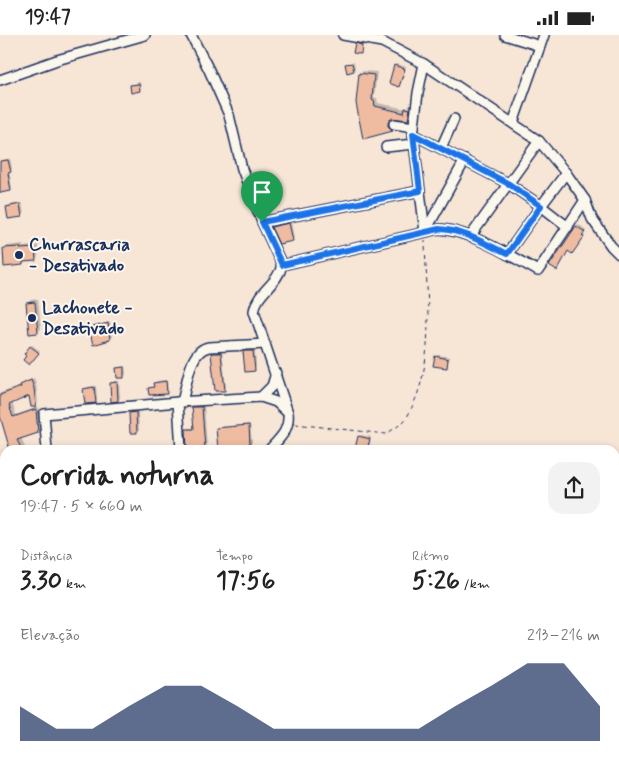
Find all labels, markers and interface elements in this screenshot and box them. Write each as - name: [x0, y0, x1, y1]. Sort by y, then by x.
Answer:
- text: 19:47: [25, 5, 71, 30]
- pin: [241, 171, 283, 222]
- icon: arrive: [248, 178, 276, 206]
- place label: Churrascaria - Desativado: [29, 233, 130, 278]
- marker: Churrascaria - Desativado: [13, 249, 25, 261]
- place label: Lachonete - Desativado: [42, 296, 133, 341]
- marker: Lachonete - Desativado: [26, 312, 38, 324]
- text: Corrida noturna: [20, 458, 214, 495]
- button: share: [548, 462, 600, 514]
- text: 19:47 · 5 × 660 m: [20, 496, 142, 517]
- text: Distância: [20, 547, 73, 565]
- text: Tempo: [216, 547, 253, 565]
- text: Ritmo: [412, 547, 449, 565]
- text: 3.30: [20, 565, 62, 598]
- text: 17:56: [216, 565, 275, 598]
- text: 5:26: [412, 565, 460, 598]
- text: km: [62, 575, 86, 593]
- text: /km: [460, 575, 490, 593]
- text: Elevação: [20, 625, 80, 646]
- text: 213–216 m: [527, 625, 600, 646]

